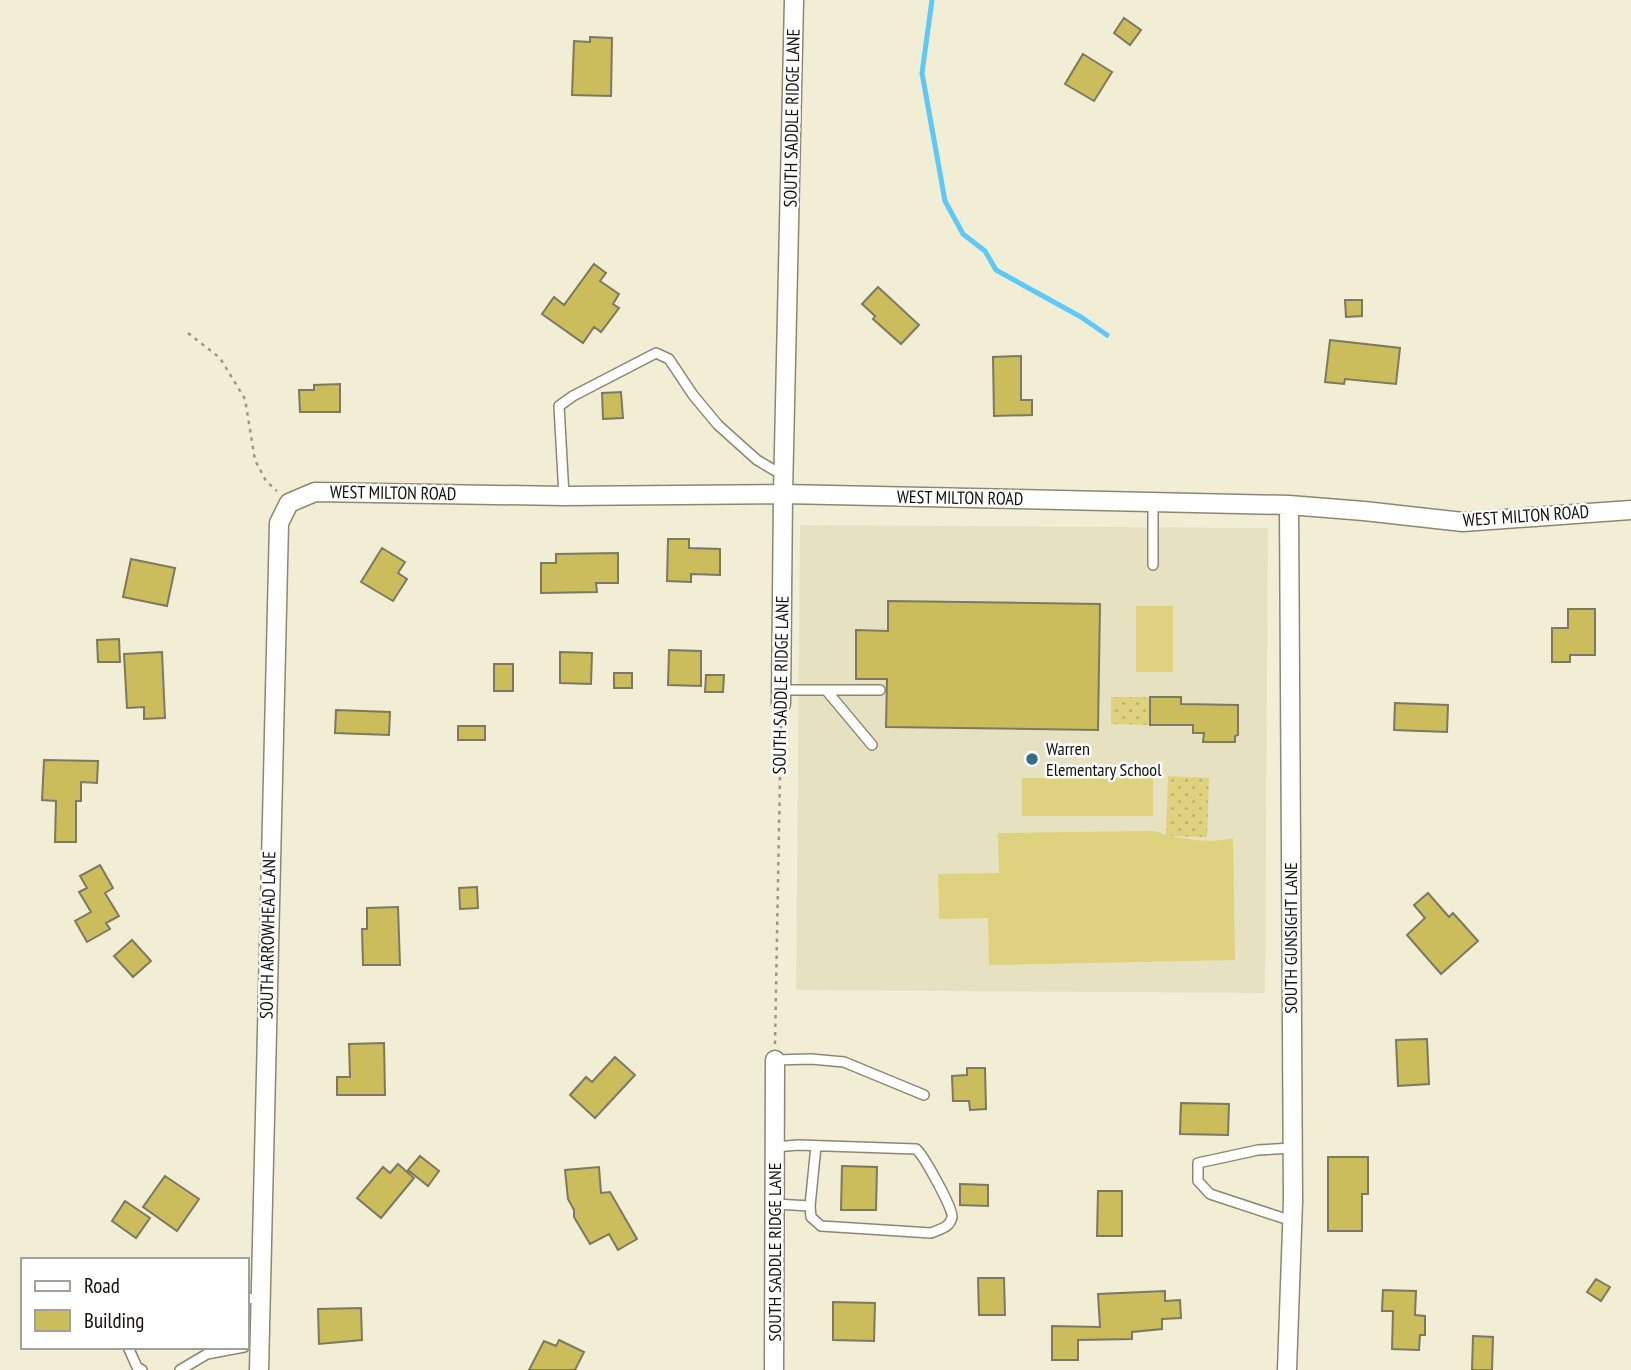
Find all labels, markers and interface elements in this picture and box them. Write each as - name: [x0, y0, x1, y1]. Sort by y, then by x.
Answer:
- street label: SOUTH SADDLE RIDGE LANE: [778, 28, 805, 208]
- street label: WEST MILTON ROAD: [330, 480, 456, 505]
- street label: WEST MILTON ROAD: [897, 485, 1023, 510]
- street label: WEST MILTON ROAD: [1462, 500, 1590, 531]
- street label: SOUTH SADDLE RIDGE LANE: [767, 595, 794, 775]
- place label: Warren Elementary School: [1046, 737, 1162, 781]
- marker: Warren Elementary School: [1024, 751, 1040, 767]
- street label: SOUTH ARROWHEAD LANE: [255, 851, 280, 1019]
- street label: SOUTH GUNSIGHT LANE: [1279, 862, 1302, 1014]
- street label: SOUTH SADDLE RIDGE LANE: [763, 1163, 786, 1341]
- legend: [21, 1258, 248, 1349]
- text: Road: [84, 1272, 120, 1299]
- text: Building: [84, 1307, 144, 1334]

